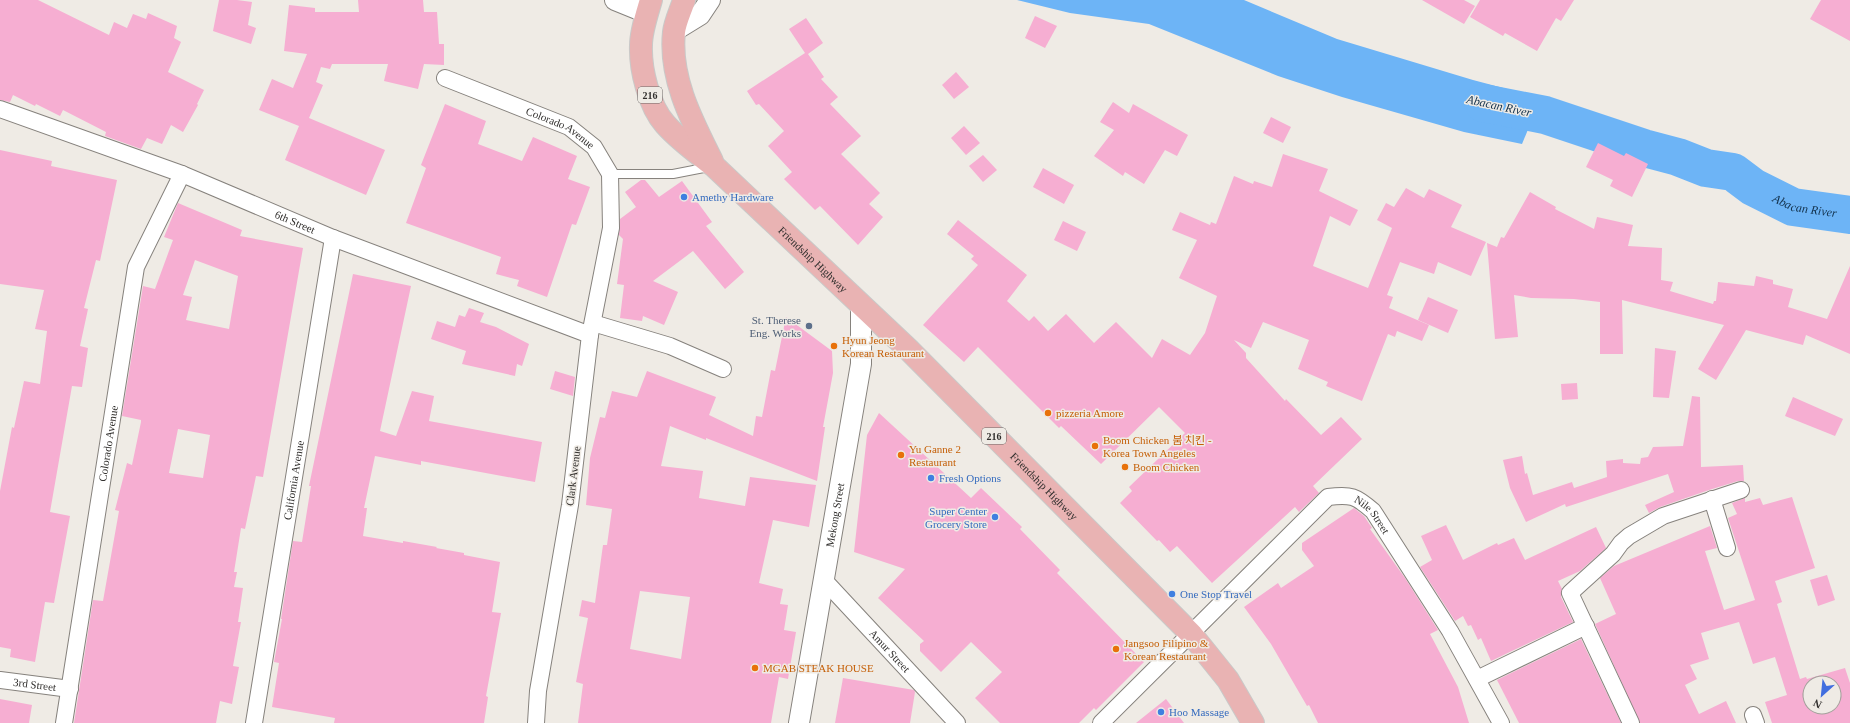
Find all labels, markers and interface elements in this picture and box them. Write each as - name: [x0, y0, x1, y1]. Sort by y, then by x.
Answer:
- road number: 216: [638, 87, 662, 103]
- water label: Abacan River: [1464, 92, 1533, 120]
- street label: Colorado Avenue: [524, 105, 597, 151]
- place label: Amethy Hardware: [692, 191, 774, 203]
- water label: Abacan River: [1770, 191, 1838, 220]
- marker: Amethy Hardware: [679, 192, 689, 202]
- street label: 6th Street: [273, 208, 317, 236]
- street label: Friendship Highway: [776, 224, 850, 295]
- place label: St. Therese Eng. Works: [750, 314, 801, 339]
- marker: St. Therese Eng. Works: [804, 321, 814, 331]
- place label: Hyun Jeong Korean Restaurant: [842, 334, 924, 359]
- marker: Hyun Jeong Korean Restaurant: [829, 341, 839, 351]
- street label: Colorado Avenue: [96, 405, 120, 482]
- place label: pizzeria Amore: [1056, 407, 1124, 419]
- marker: pizzeria Amore: [1043, 408, 1053, 418]
- road number: 216: [982, 428, 1006, 444]
- place label: Boom Chicken 붐 치킨 - Korea Town Angeles: [1103, 434, 1212, 459]
- street label: California Avenue: [281, 440, 306, 521]
- marker: Boom Chicken 붐 치킨 - Korea Town Angeles: [1090, 441, 1100, 451]
- place label: Yu Ganne 2 Restaurant: [909, 443, 961, 468]
- street label: Clark Avenue: [563, 445, 583, 506]
- marker: Yu Ganne 2 Restaurant: [896, 450, 906, 460]
- street label: Friendship Highway: [1008, 450, 1081, 523]
- place label: Boom Chicken: [1133, 461, 1200, 473]
- marker: Boom Chicken: [1120, 462, 1130, 472]
- place label: Fresh Options: [939, 472, 1001, 484]
- marker: Fresh Options: [926, 473, 936, 483]
- street label: Mekong Street: [823, 482, 846, 548]
- street label: Nile Street: [1353, 493, 1392, 536]
- place label: Super Center Grocery Store: [925, 505, 987, 530]
- marker: Super Center Grocery Store: [990, 512, 1000, 522]
- place label: One Stop Travel: [1180, 588, 1252, 600]
- marker: One Stop Travel: [1167, 589, 1177, 599]
- street label: Amur Street: [867, 627, 913, 675]
- place label: Jangsoo Filipino & Korean Restaurant: [1124, 637, 1209, 662]
- marker: Jangsoo Filipino & Korean Restaurant: [1111, 644, 1121, 654]
- place label: MGAB STEAK HOUSE: [763, 662, 874, 674]
- marker: MGAB STEAK HOUSE: [750, 663, 760, 673]
- north arrow: [1802, 675, 1842, 715]
- street label: 3rd Street: [13, 676, 57, 693]
- text: N: [1811, 697, 1824, 711]
- place label: Hoo Massage: [1169, 706, 1229, 718]
- marker: Hoo Massage: [1156, 707, 1166, 717]

